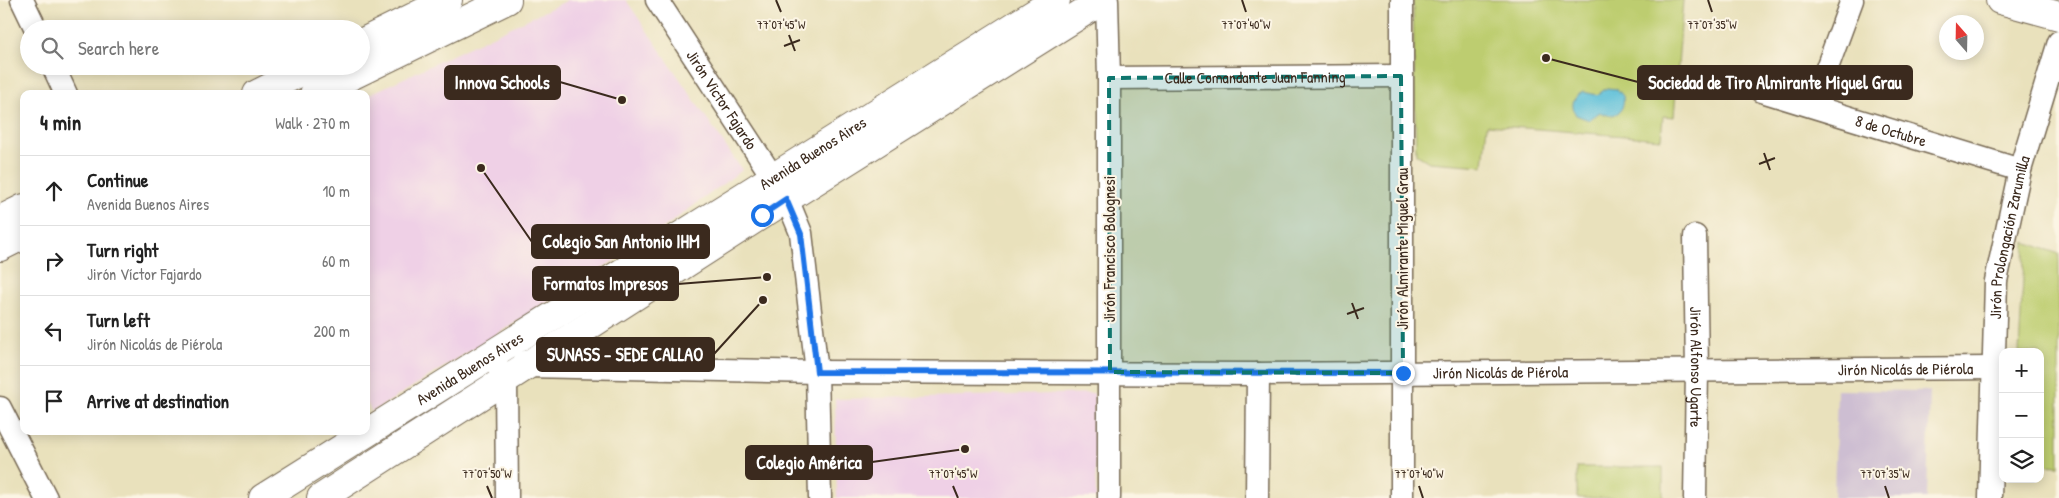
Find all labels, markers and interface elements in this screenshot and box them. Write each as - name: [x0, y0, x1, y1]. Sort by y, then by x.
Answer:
- north arrow: [1939, 15, 1984, 60]
- text: 77°07'45"W: [757, 16, 806, 33]
- text: 77°07'40"W: [1222, 16, 1271, 33]
- text: 77°07'35"W: [1687, 16, 1737, 33]
- search box: [20, 20, 370, 75]
- icon: search: [38, 34, 66, 62]
- text: Search here: [78, 35, 159, 61]
- street label: Jirón Victor Fajardo: [681, 46, 763, 154]
- street label: Calle Comandante Juan Fanning: [1164, 65, 1346, 89]
- callout: Innova Schools: [445, 66, 560, 99]
- callout: Sociedad de Tiro Almirante Miguel Grau: [1638, 66, 1912, 99]
- text: Innova Schools: [454, 70, 550, 95]
- text: Sociedad de Tiro Almirante Miguel Grau: [1648, 70, 1902, 96]
- text: 4 min: [40, 108, 81, 137]
- street label: 8 de Octubre: [1853, 109, 1930, 152]
- street label: Avenida Buenos Aires: [755, 111, 870, 195]
- text: Walk · 270 m: [275, 112, 350, 134]
- street label: Jirón Prolongación Zarumilla: [1984, 153, 2035, 320]
- text: Continue: [87, 167, 148, 193]
- street label: Jirón Almirante Miguel Grau: [1391, 167, 1413, 330]
- street label: Jirón Francisco Bolognesi: [1098, 176, 1120, 322]
- icon: ahead: [40, 177, 68, 205]
- text: 10 m: [322, 180, 350, 202]
- text: Avenida Buenos Aires: [87, 193, 209, 215]
- route start: [751, 204, 774, 227]
- callout: Colegio San Antonio IHM: [532, 225, 709, 258]
- text: Colegio San Antonio IHM: [542, 229, 700, 255]
- text: Turn right: [87, 237, 158, 263]
- icon: right: [40, 247, 68, 275]
- text: 60 m: [322, 250, 350, 272]
- text: Jirón Víctor Fajardo: [87, 263, 202, 285]
- callout: Formatos Impresos: [533, 267, 678, 300]
- text: Formatos Impresos: [543, 271, 668, 297]
- street label: Jirón Alfonso Ugarte: [1685, 306, 1708, 428]
- text: Turn left: [87, 307, 150, 333]
- icon: left: [40, 317, 68, 345]
- text: 200 m: [314, 320, 350, 342]
- street label: Avenida Buenos Aires: [412, 326, 527, 410]
- text: Jirón Nicolás de Piérola: [87, 333, 222, 355]
- callout: SUNASS - SEDE CALLAO: [537, 338, 714, 371]
- text: SUNASS - SEDE CALLAO: [547, 342, 703, 367]
- map controls: [1999, 348, 2044, 483]
- button: +: [1999, 348, 2044, 393]
- street label: Jirón Nicolás de Piérola: [1838, 357, 1973, 380]
- street label: Jirón Nicolás de Piérola: [1433, 360, 1568, 384]
- route end: [1392, 362, 1415, 385]
- icon: arrive: [40, 387, 68, 415]
- text: Arrive at destination: [87, 388, 229, 414]
- button: −: [1999, 393, 2044, 438]
- button: layers: [1999, 438, 2044, 483]
- callout: Colegio América: [746, 446, 872, 479]
- text: Colegio América: [756, 450, 863, 476]
- text: 77°07'50"W: [462, 465, 512, 482]
- text: 77°07'45"W: [929, 465, 978, 482]
- text: 77°07'40"W: [1395, 465, 1444, 482]
- text: 77°07'35"W: [1860, 465, 1910, 482]

